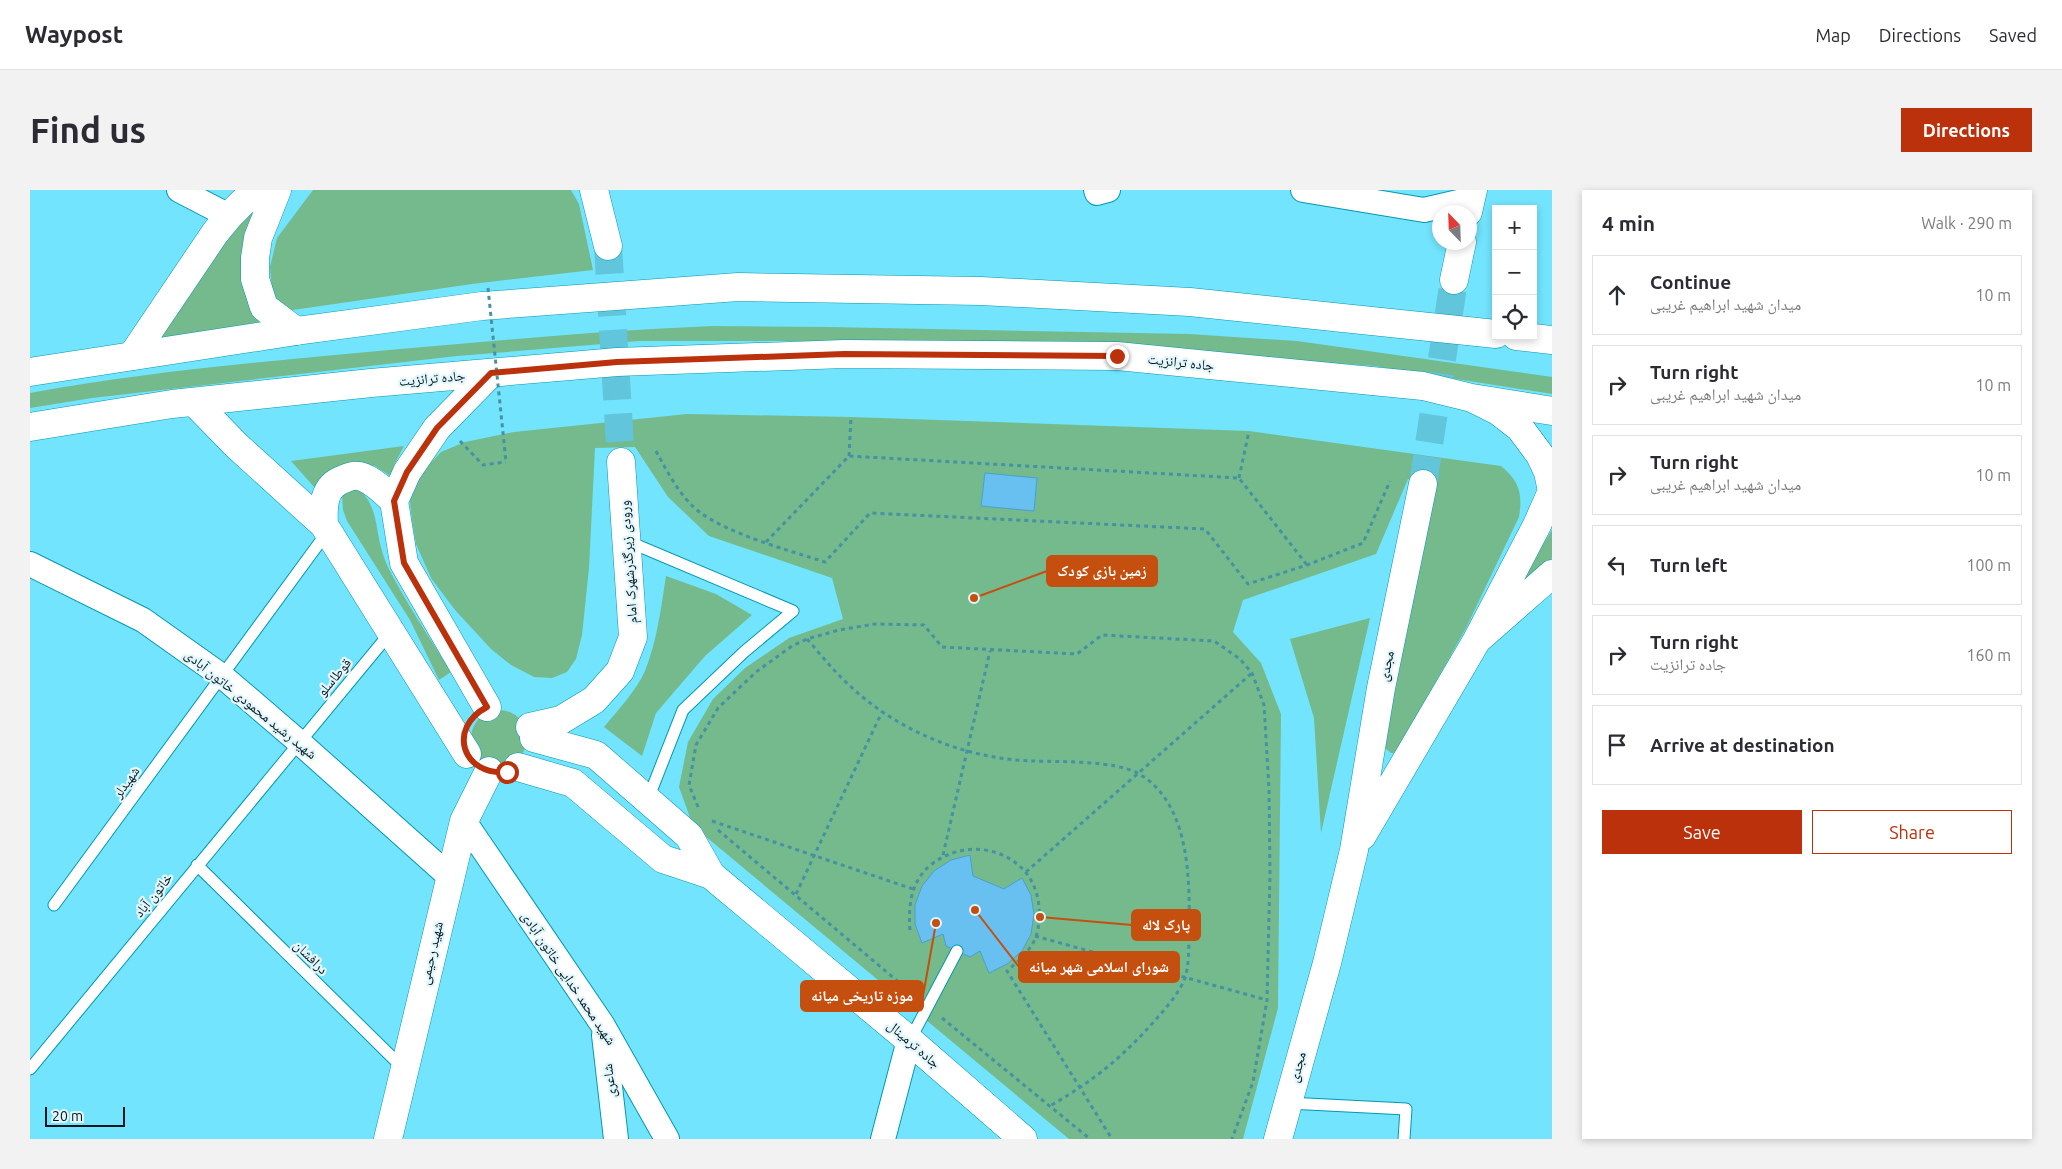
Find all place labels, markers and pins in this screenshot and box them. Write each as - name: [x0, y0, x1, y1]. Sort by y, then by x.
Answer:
- callout: زمین بازی کودک: [1047, 556, 1157, 586]
- callout: پارک لاله: [1132, 910, 1200, 940]
- callout: شورای اسلامی شهر میانه: [1019, 952, 1179, 982]
- callout: موزه تاریخی میانه: [801, 981, 923, 1011]

